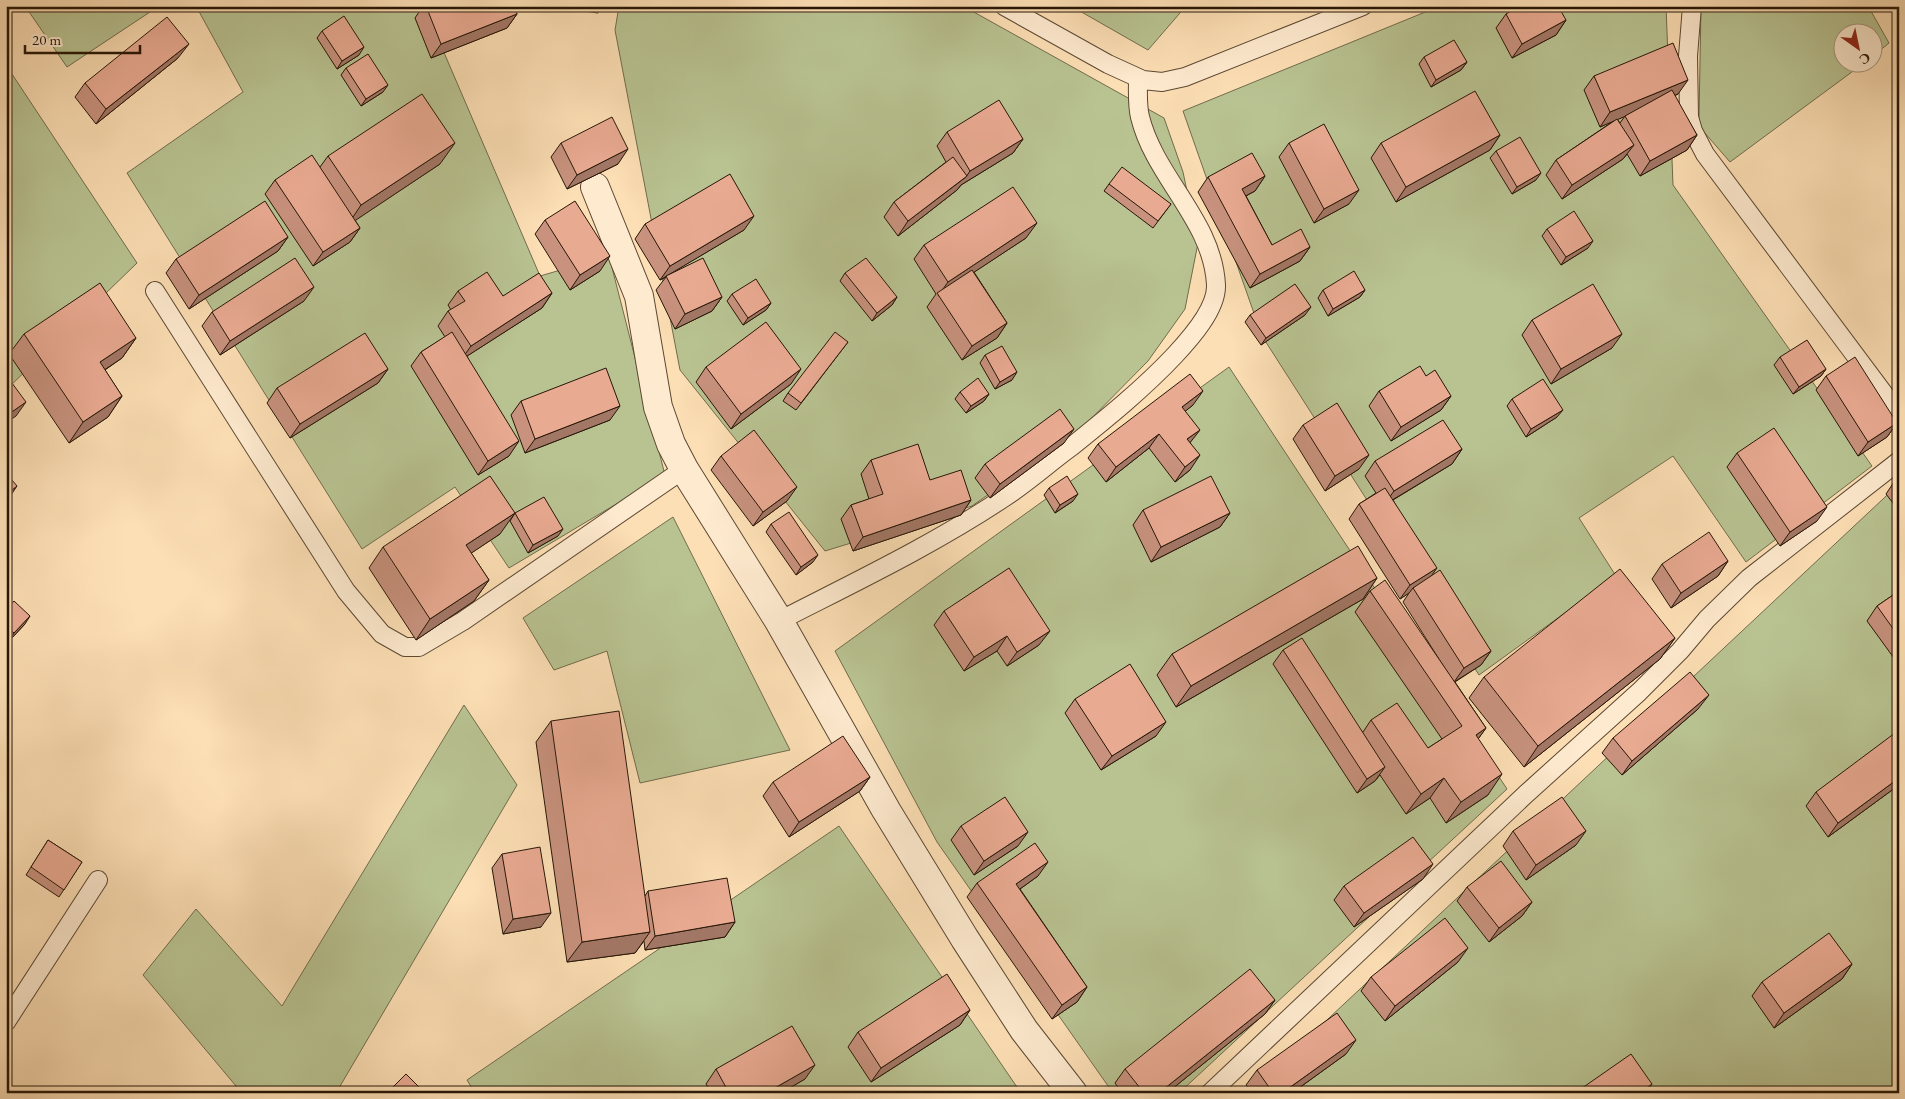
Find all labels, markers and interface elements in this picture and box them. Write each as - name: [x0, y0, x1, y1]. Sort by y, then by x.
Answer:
- scale bar: [25, 22, 140, 54]
- north arrow: [1832, 22, 1882, 72]
- text: 20 m: [32, 30, 61, 49]
- text: С: [1856, 49, 1874, 69]

